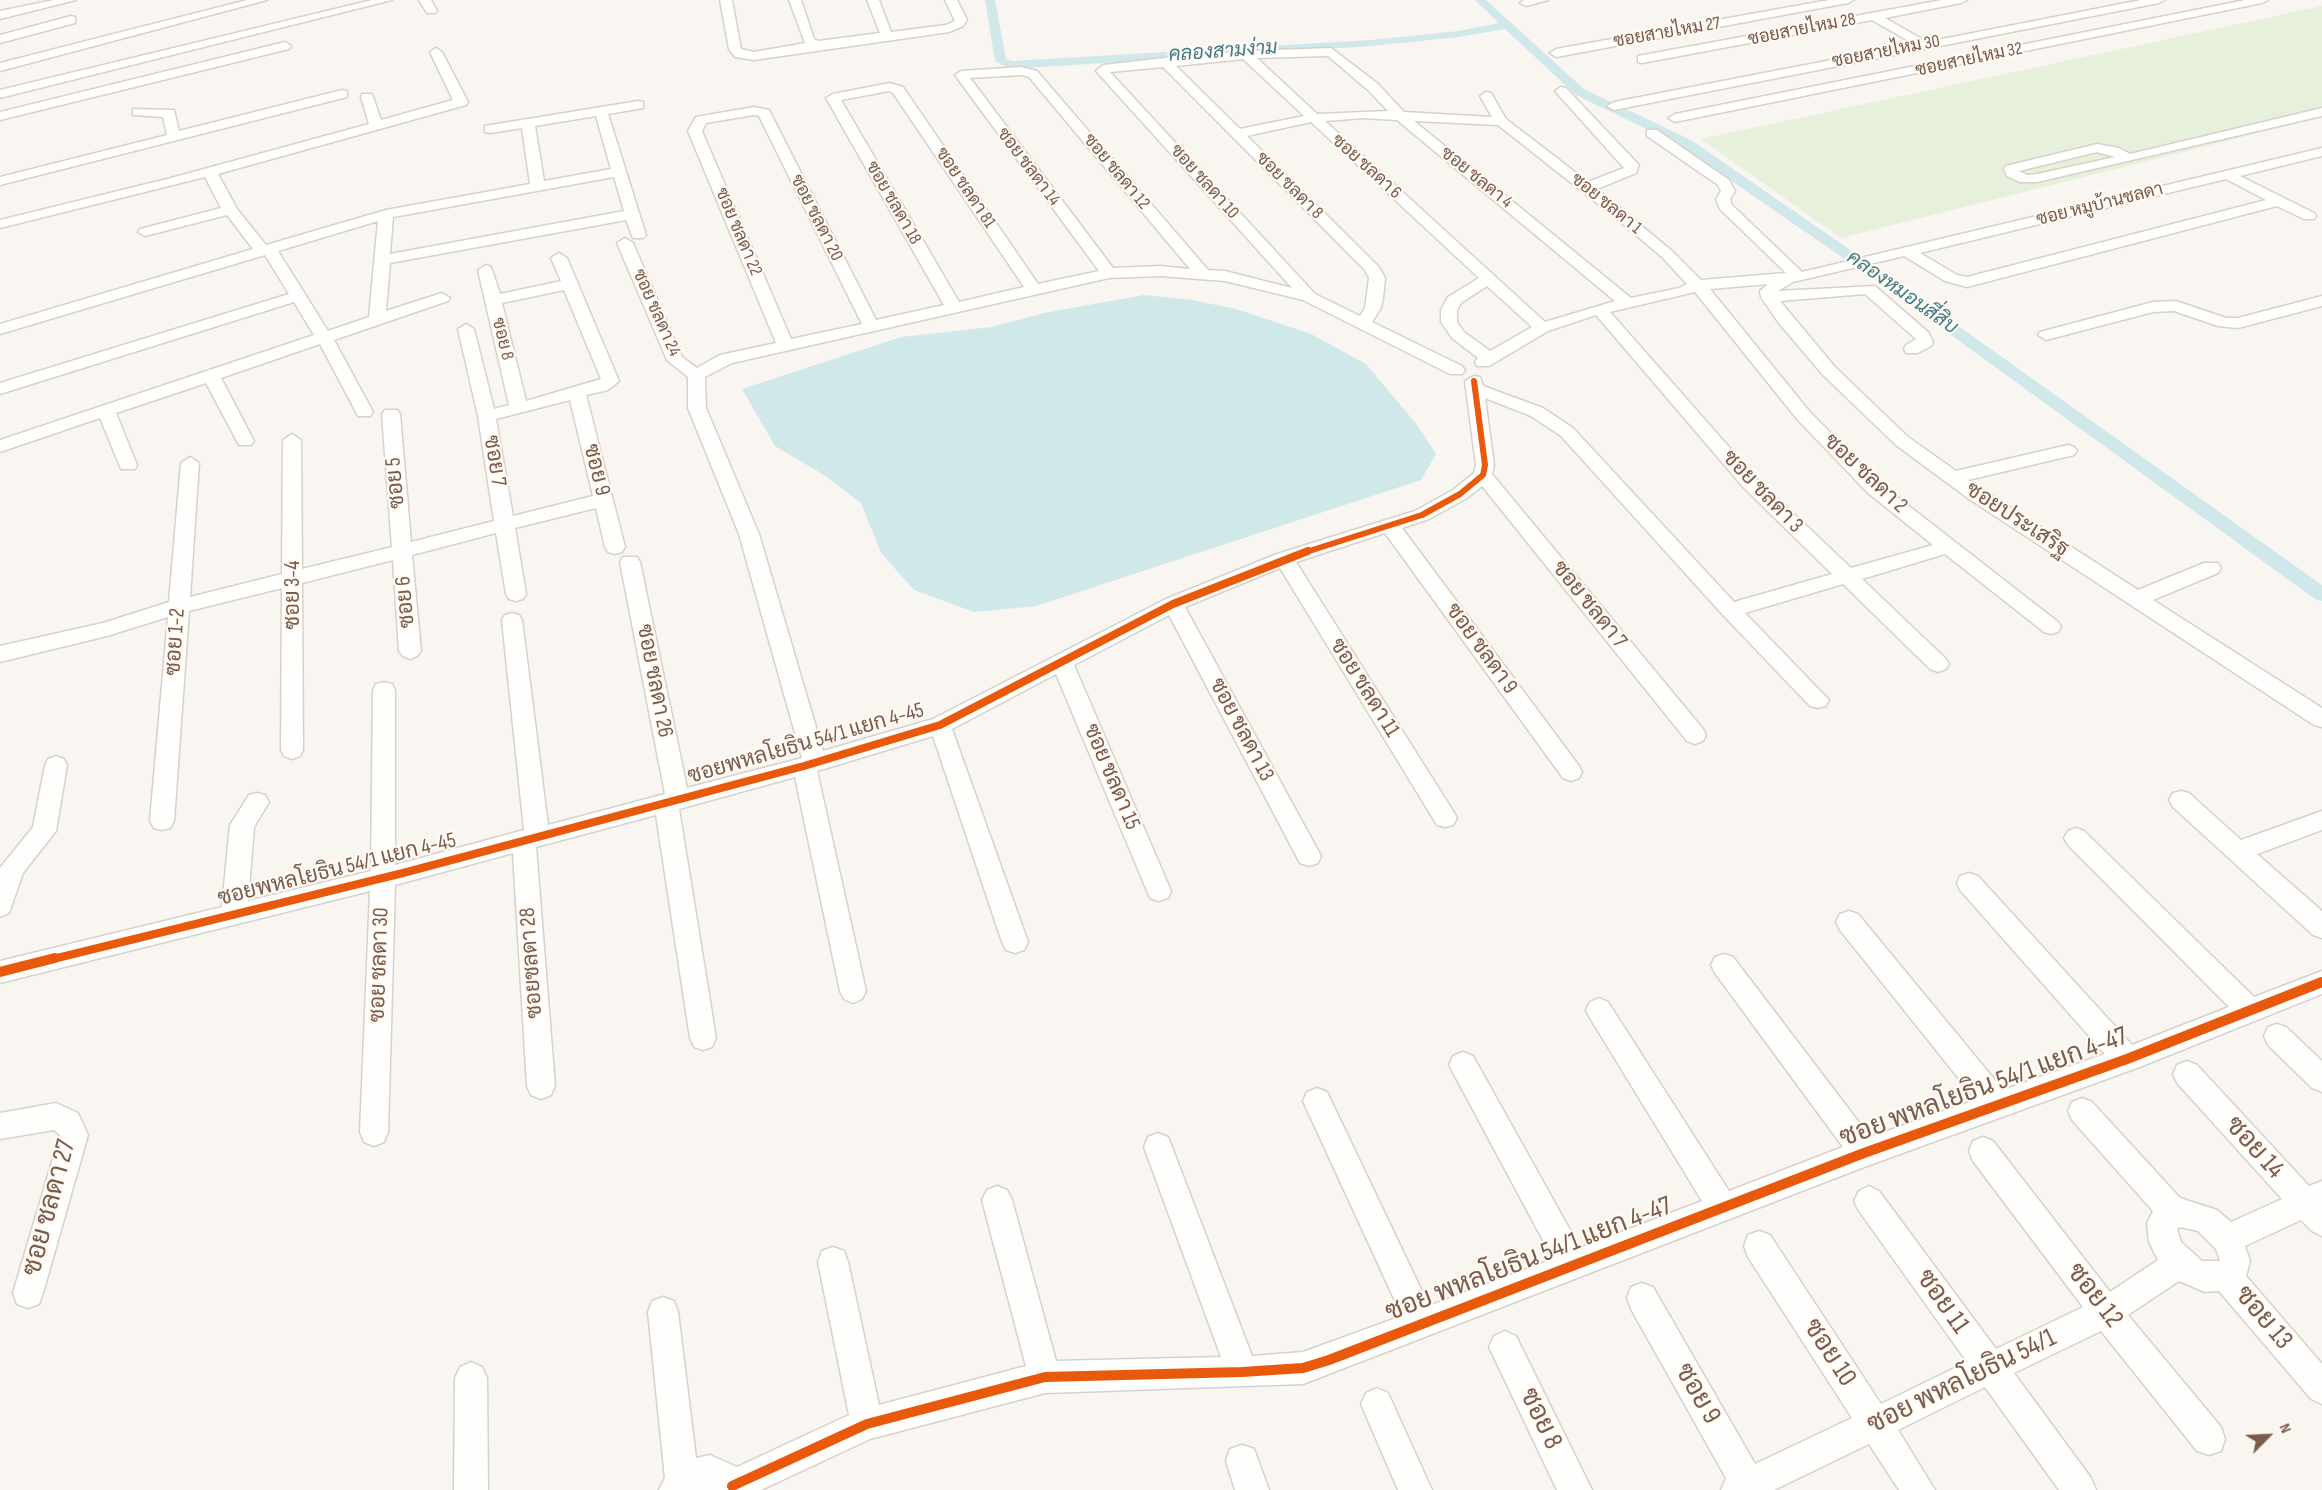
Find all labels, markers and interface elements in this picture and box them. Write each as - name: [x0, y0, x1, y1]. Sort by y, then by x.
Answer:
- street label: ซอยสายไหม 28: [1746, 9, 1858, 51]
- street label: ซอยสายไหม 27: [1612, 13, 1722, 53]
- street label: ซอยสายไหม 30: [1830, 31, 1942, 73]
- water label: คลองสามง่าม: [1168, 36, 1278, 68]
- street label: ซอยสายไหม 32: [1914, 38, 2024, 82]
- street label: ซอย ชลดา 14: [992, 124, 1064, 210]
- street label: ซอย ชลดา 12: [1078, 130, 1154, 214]
- street label: ซอย ชลดา 6: [1327, 130, 1405, 204]
- street label: ซอย ชลดา 10: [1165, 140, 1243, 224]
- street label: ซอย ชลดา 4: [1436, 143, 1516, 213]
- street label: ซอย ชลดา 81: [930, 144, 1000, 232]
- street label: ซอย ชลดา 8: [1251, 148, 1327, 224]
- street label: ซอย ชลดา 18: [860, 158, 926, 248]
- street label: ซอย ชลดา 1: [1566, 169, 1646, 239]
- street label: ซอย ชลดา 20: [785, 171, 847, 265]
- street label: ซอย หมูบ้านชลดา: [2034, 179, 2166, 231]
- street label: ซอย ชลดา 22: [710, 185, 766, 279]
- water label: คลองหมอนสี่สิบ: [1842, 246, 1962, 340]
- street label: ซอย ชลดา 24: [627, 266, 685, 360]
- street label: ซอย 8: [486, 316, 518, 362]
- street label: ซอย ชลดา 2: [1818, 429, 1912, 519]
- street label: ซอย 7: [477, 434, 511, 488]
- street label: ซอย 9: [577, 441, 615, 499]
- street label: ซอย ชลดา 3: [1716, 445, 1808, 539]
- street label: ซอย 5: [381, 456, 411, 510]
- street label: ซอยประเสริฐ: [1960, 477, 2074, 563]
- street label: ซอย ชลดา 7: [1546, 556, 1632, 654]
- street label: ซอย 3-4: [280, 560, 306, 630]
- street label: ซอย 6: [391, 575, 421, 629]
- street label: ซอย ชลดา 9: [1439, 599, 1523, 699]
- street label: ซอย 1-2: [160, 607, 192, 677]
- street label: ซอย ชลดา 26: [630, 622, 678, 740]
- street label: ซอย ชลดา 11: [1323, 634, 1405, 742]
- street label: ซอย ชลดา 13: [1203, 674, 1279, 786]
- street label: ซอยพหลโยธิน 54/1 แยก 4-45: [685, 698, 927, 790]
- street label: ซอย ชลดา 15: [1077, 720, 1145, 834]
- street label: ซอยพหลโยธิน 54/1 แยก 4-45: [215, 828, 459, 912]
- street label: ซอย ชลดา 30: [365, 907, 395, 1023]
- street label: ซอยชลดา 28: [515, 907, 549, 1019]
- street label: ซอย พหลโยธิน 54/1 แยก 4-47: [1836, 1021, 2132, 1155]
- street label: ซอย 14: [2218, 1110, 2290, 1186]
- street label: ซอย ชลดา 27: [16, 1136, 84, 1280]
- street label: ซอย พหลโยธิน 54/1 แยก 4-47: [1381, 1190, 1677, 1330]
- street label: ซอย 12: [2059, 1257, 2129, 1335]
- street label: ซอย 11: [1908, 1264, 1976, 1340]
- street label: ซอย 13: [2227, 1280, 2299, 1356]
- street label: ซอย 10: [1795, 1313, 1863, 1393]
- street label: ซอย พหลโยธิน 54/1: [1862, 1322, 2062, 1442]
- street label: ซอย 9: [1667, 1358, 1727, 1430]
- street label: ซอย 8: [1511, 1383, 1569, 1455]
- north arrow: [2238, 1406, 2298, 1466]
- text: N: [2274, 1421, 2295, 1436]

